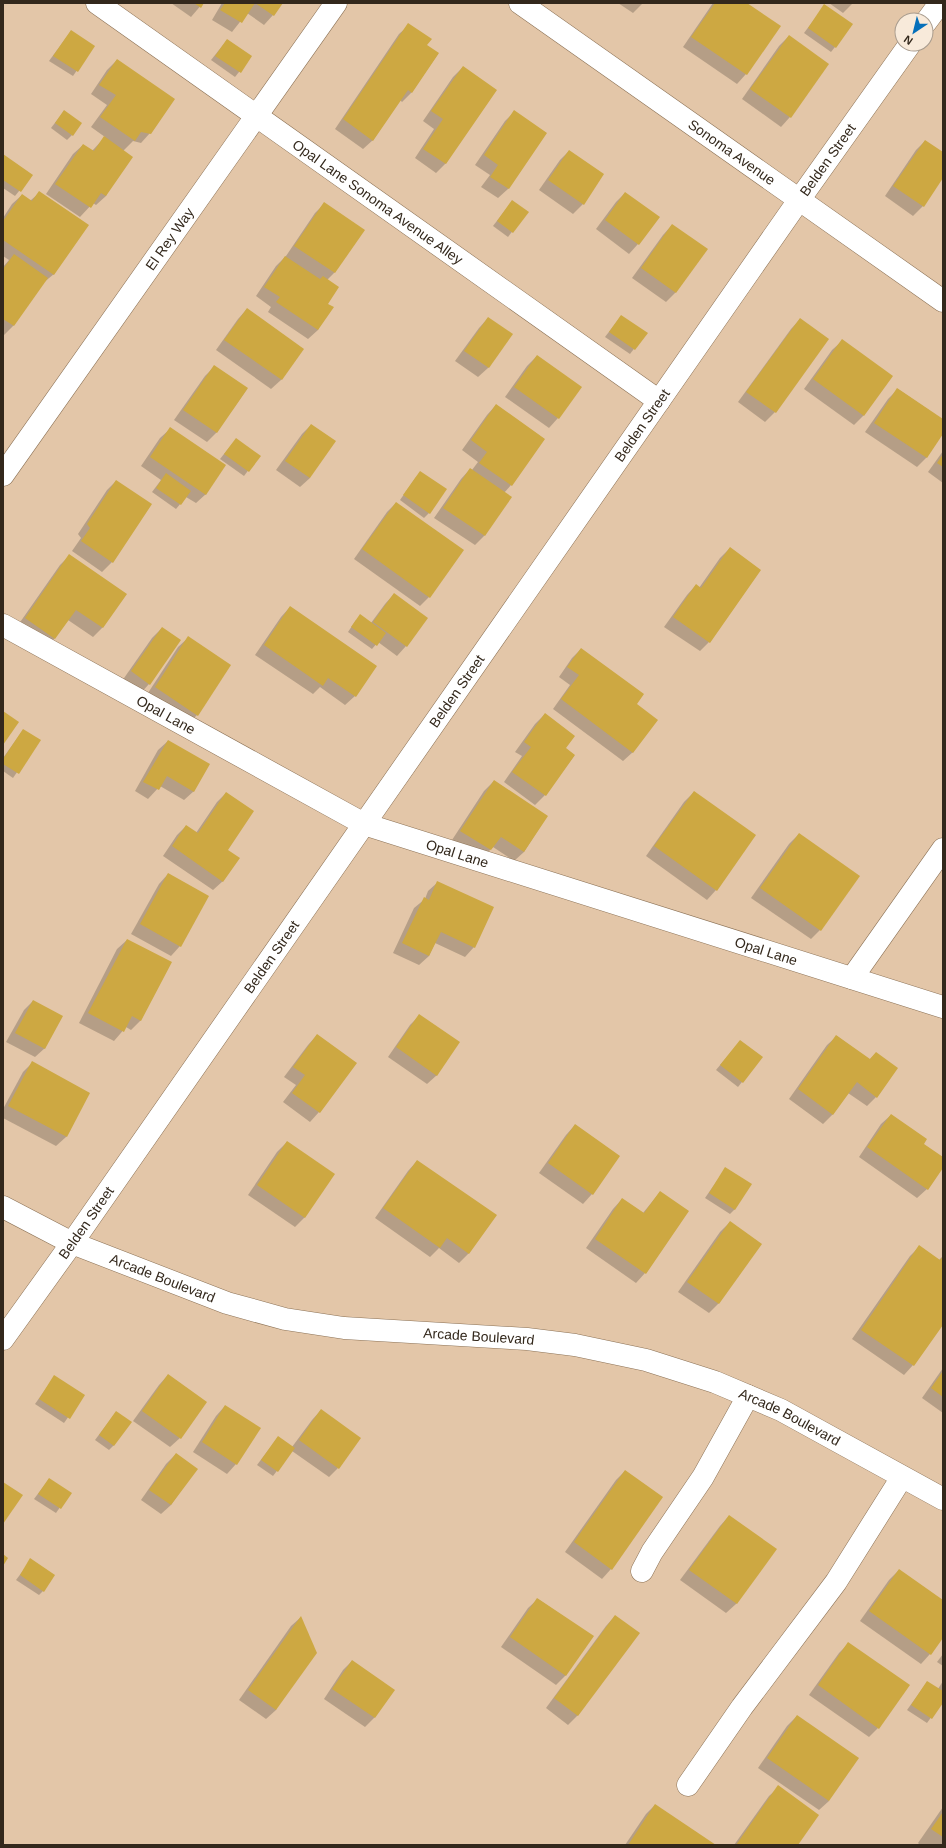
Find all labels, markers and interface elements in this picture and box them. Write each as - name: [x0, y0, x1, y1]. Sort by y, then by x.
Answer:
- north arrow: [894, 12, 934, 52]
- text: N: [902, 33, 915, 47]
- street label: Sonoma Avenue: [685, 116, 778, 188]
- street label: Belden Street: [797, 120, 859, 199]
- street label: Opal Lane Sonoma Avenue Alley: [290, 136, 466, 267]
- street label: El Rey Way: [142, 205, 197, 273]
- street label: Belden Street: [611, 386, 673, 465]
- street label: Belden Street: [426, 652, 488, 730]
- street label: Opal Lane: [134, 692, 198, 738]
- street label: Opal Lane: [424, 836, 491, 871]
- street label: Belden Street: [241, 917, 302, 996]
- street label: Opal Lane: [733, 934, 800, 969]
- street label: Belden Street: [55, 1183, 117, 1262]
- street label: Arcade Boulevard: [108, 1251, 217, 1306]
- street label: Arcade Boulevard: [423, 1325, 535, 1348]
- street label: Arcade Boulevard: [736, 1385, 843, 1449]

